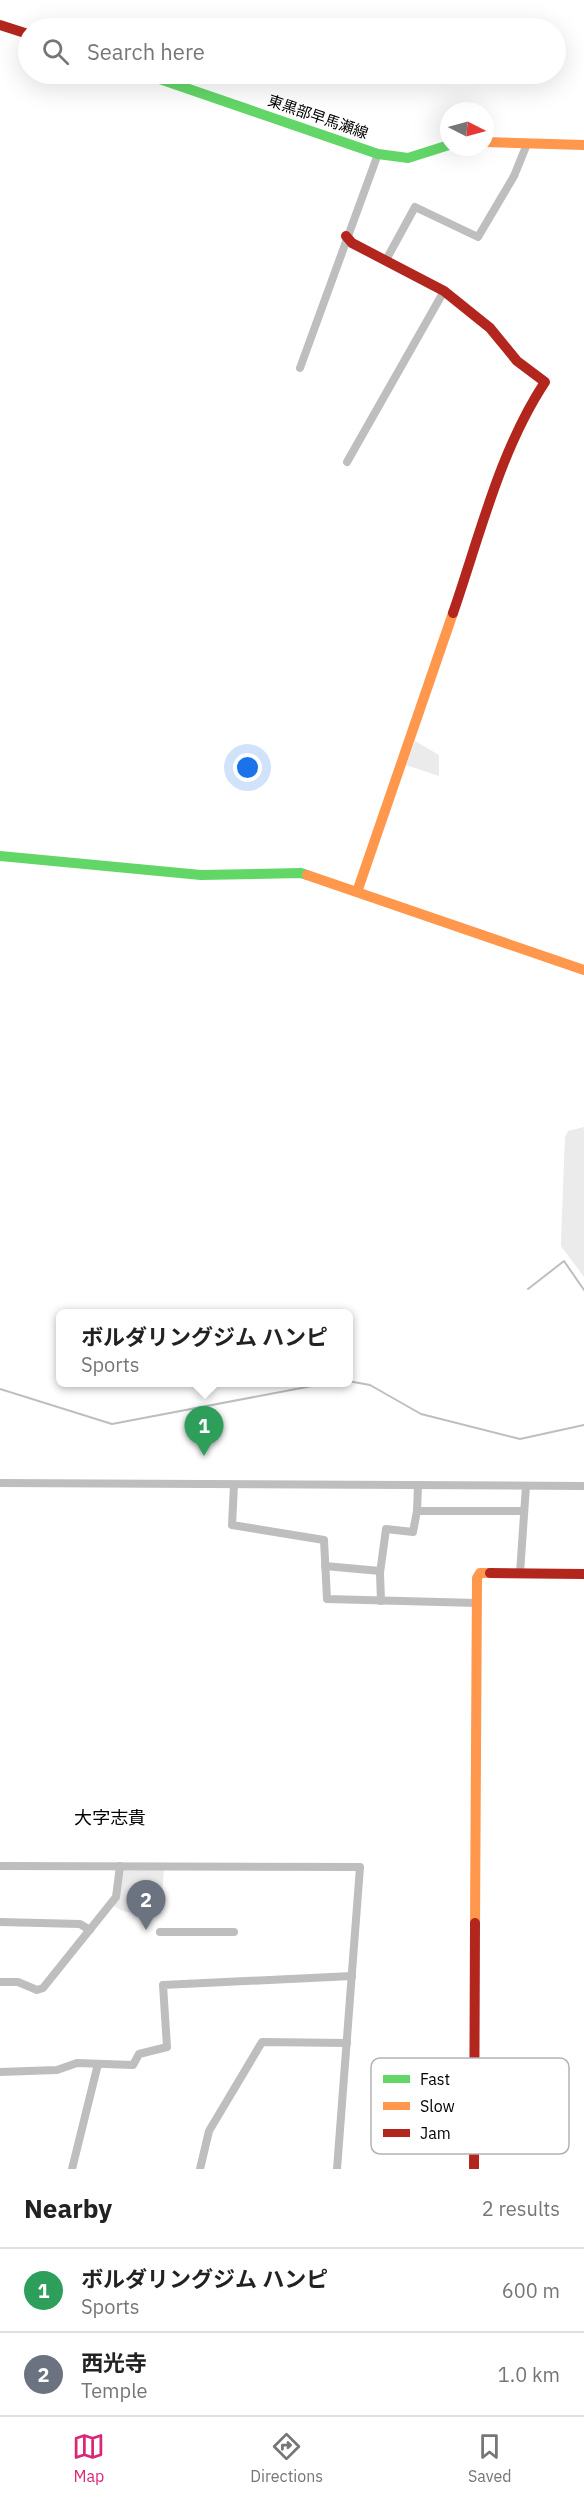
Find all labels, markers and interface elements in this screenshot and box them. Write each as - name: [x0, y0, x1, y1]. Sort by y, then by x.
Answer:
- search box: [18, 18, 566, 84]
- icon: search: [39, 35, 72, 68]
- text: Search here: [87, 37, 205, 66]
- street label: 東黒部早馬瀬線: [265, 90, 371, 143]
- north arrow: [440, 102, 494, 156]
- your location: [233, 753, 262, 782]
- popup: [56, 1309, 353, 1387]
- text: ボルダリングジム ハンピ: [81, 1322, 328, 1351]
- text: Sports: [81, 1351, 140, 1378]
- pin: 1: [184, 1406, 224, 1456]
- district label: 大字志貴: [74, 1806, 146, 1829]
- pin: 2: [126, 1880, 166, 1930]
- legend: [371, 2058, 569, 2154]
- text: Fast: [420, 2069, 450, 2089]
- text: Slow: [420, 2096, 455, 2116]
- text: Jam: [420, 2123, 451, 2143]
- text: Nearby: [24, 2191, 112, 2225]
- text: 2 results: [482, 2195, 560, 2222]
- text: ボルダリングジム ハンピ: [81, 2264, 328, 2293]
- text: 1: [38, 2277, 50, 2304]
- text: 600 m: [502, 2277, 560, 2304]
- text: Sports: [81, 2293, 140, 2320]
- text: 西光寺: [81, 2348, 147, 2377]
- text: 2: [38, 2361, 50, 2388]
- text: 1.0 km: [498, 2361, 560, 2388]
- text: Temple: [81, 2377, 148, 2404]
- tab: Map: [72, 2430, 105, 2486]
- tab: Directions: [250, 2430, 323, 2486]
- tab: Saved: [468, 2430, 512, 2486]

